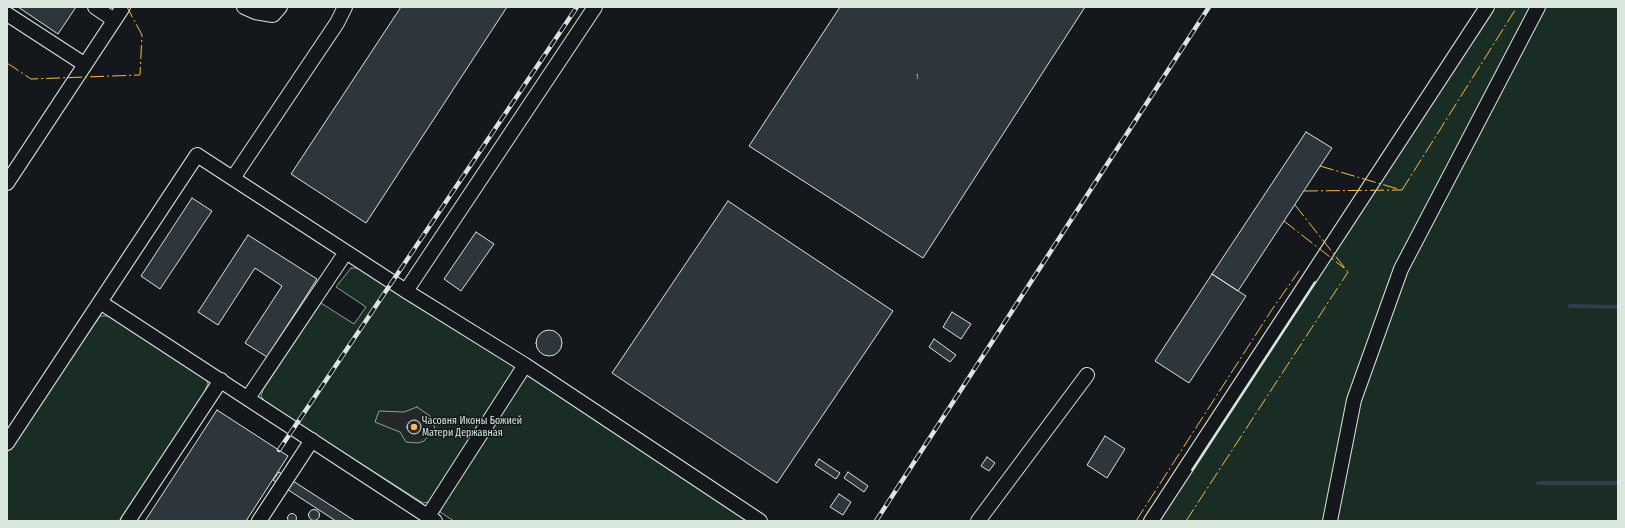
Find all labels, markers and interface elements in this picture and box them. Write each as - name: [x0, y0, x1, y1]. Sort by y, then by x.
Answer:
- house number: 1: [915, 72, 919, 82]
- place label: Часовня Иконы Божией Матери Державная: [422, 415, 522, 438]
- marker: Часовня Иконы Божией Матери Державная: [409, 422, 419, 432]

